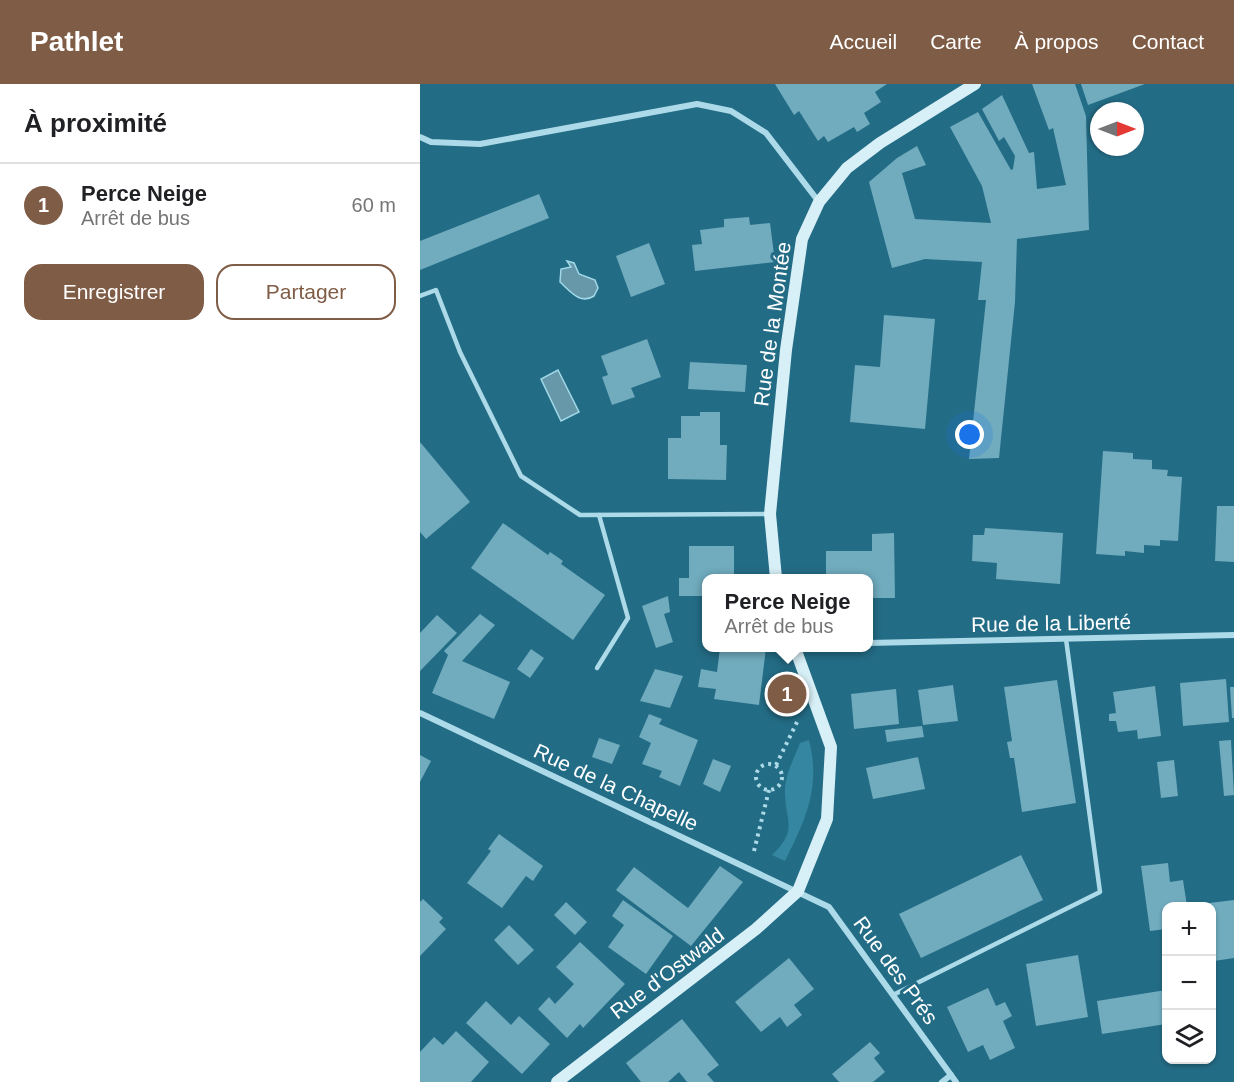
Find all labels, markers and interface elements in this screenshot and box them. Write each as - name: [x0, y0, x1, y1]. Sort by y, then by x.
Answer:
- text: Pathlet: [30, 26, 123, 57]
- text: Accueil: [830, 30, 897, 53]
- text: Carte: [930, 30, 982, 53]
- text: À propos: [1015, 30, 1099, 53]
- text: Contact: [1132, 30, 1204, 53]
- north arrow: [1090, 102, 1144, 156]
- text: À proximité: [24, 108, 167, 138]
- text: Perce Neige: [81, 181, 207, 206]
- text: 1: [38, 194, 49, 216]
- text: 60 m: [352, 194, 396, 216]
- text: Arrêt de bus: [81, 207, 190, 229]
- street label: Rue de la Montée: [749, 240, 795, 408]
- button: Enregistrer: [24, 264, 204, 320]
- button: Partager: [216, 264, 396, 320]
- your location: [955, 420, 984, 449]
- popup: [702, 574, 873, 652]
- text: Perce Neige: [725, 589, 850, 614]
- street label: Rue de la Liberté: [971, 610, 1131, 636]
- text: Arrêt de bus: [725, 615, 833, 637]
- pin: 1: [768, 672, 806, 716]
- street label: Rue de la Chapelle: [530, 739, 702, 835]
- map controls: [1162, 902, 1216, 1064]
- button: +: [1162, 902, 1216, 956]
- street label: Rue des Prés: [849, 912, 943, 1028]
- street label: Rue d'Ostwald: [606, 923, 728, 1023]
- button: −: [1162, 956, 1216, 1010]
- button: layers: [1162, 1010, 1216, 1064]

